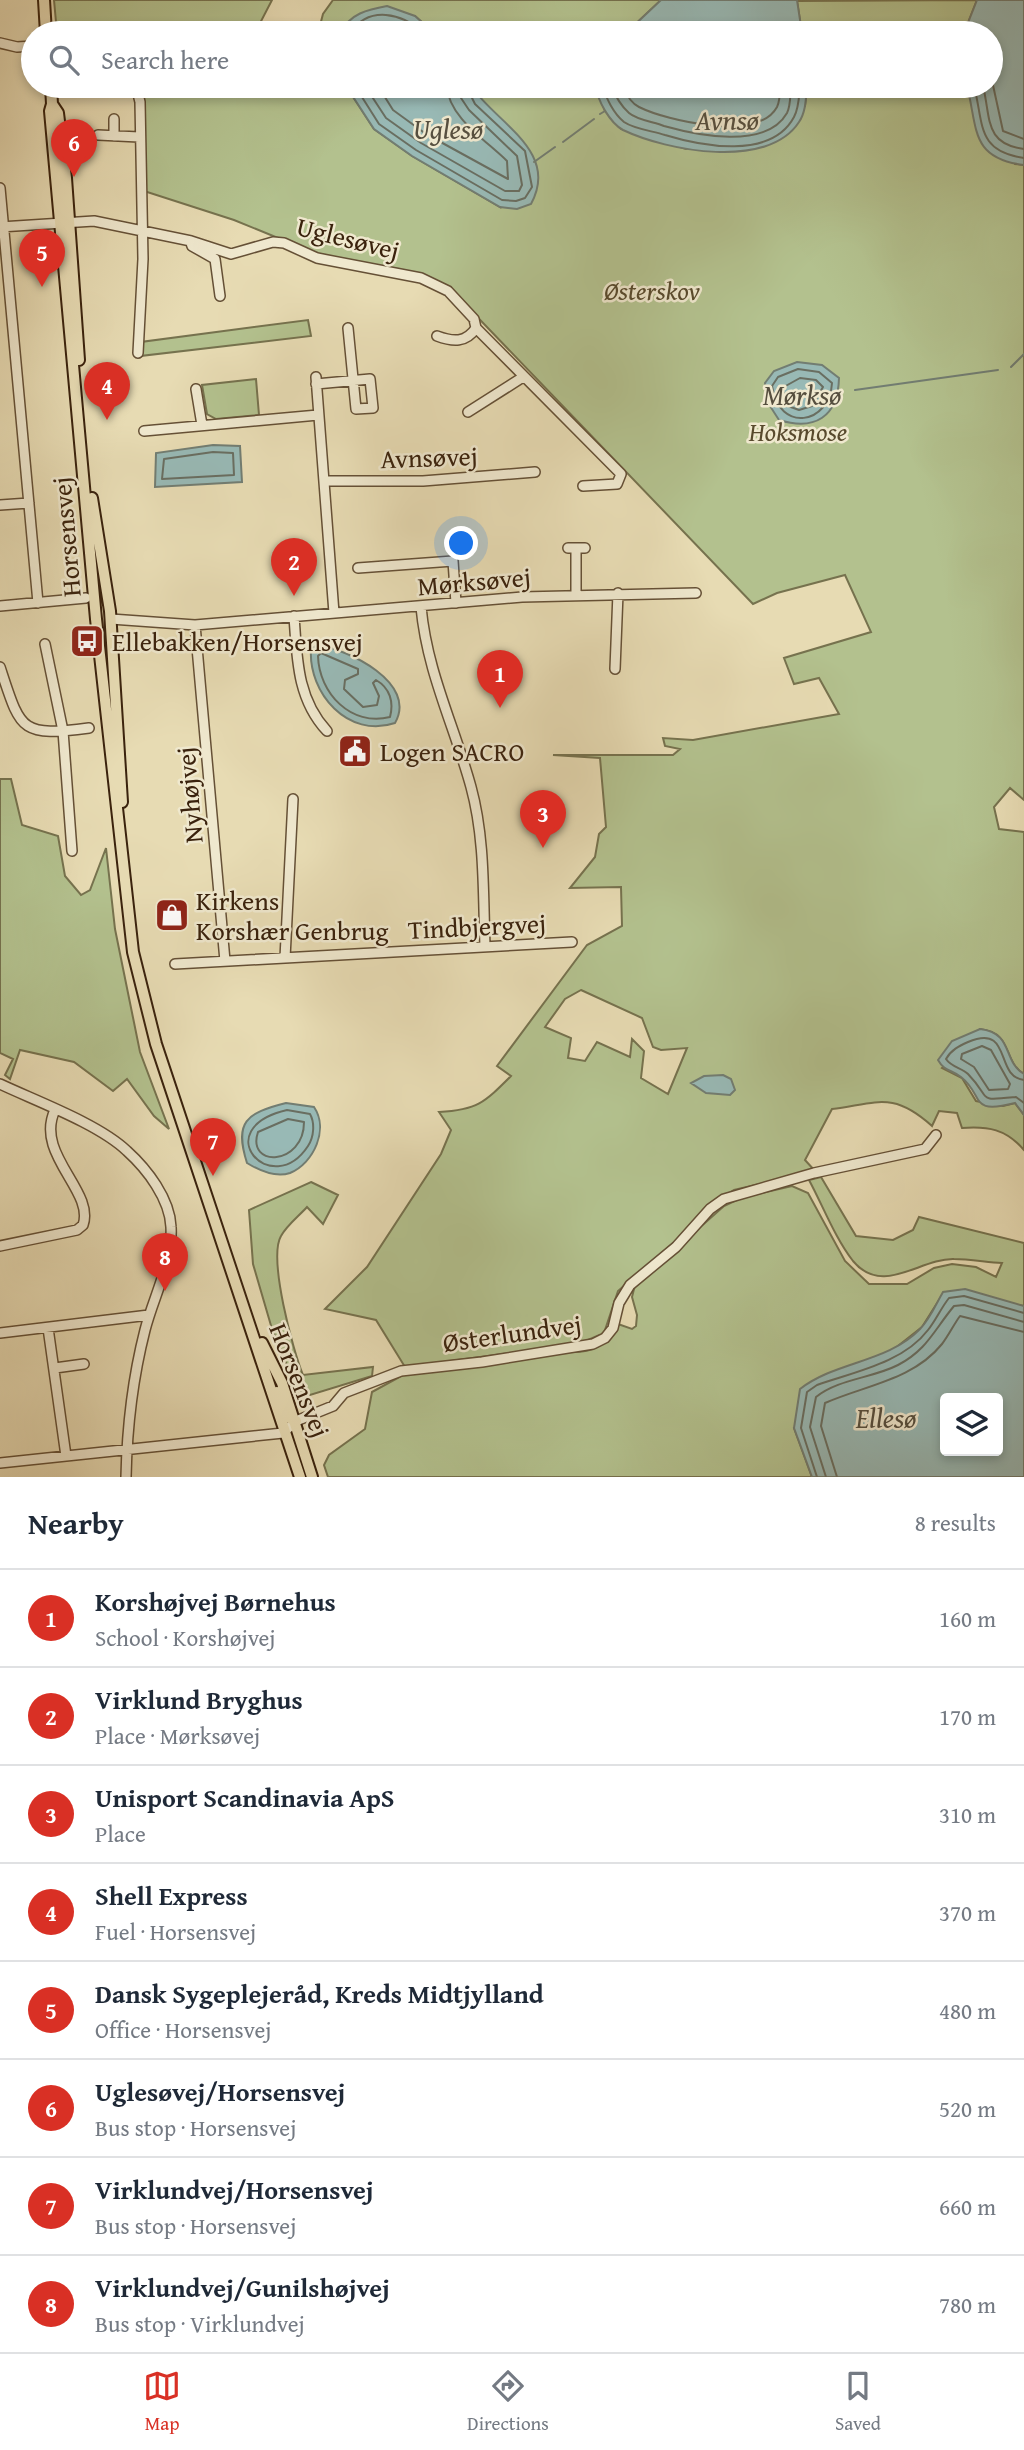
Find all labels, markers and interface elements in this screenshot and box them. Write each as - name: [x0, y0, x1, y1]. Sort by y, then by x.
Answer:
- search box: [21, 21, 1003, 98]
- text: Search here: [101, 40, 229, 79]
- icon: search: [45, 41, 83, 79]
- water label: Avnsø: [694, 99, 760, 140]
- water label: Uglesø: [413, 108, 484, 149]
- pin: 6: [51, 119, 97, 177]
- street label: Uglesøvej: [293, 206, 403, 270]
- pin: 5: [19, 229, 65, 287]
- park label: Østerskov: [604, 271, 700, 310]
- pin: 4: [84, 362, 130, 420]
- water label: Mørksø: [763, 374, 842, 415]
- park label: Hoksmose: [748, 412, 847, 451]
- street label: Avnsøvej: [380, 436, 478, 478]
- street label: Horsensvej: [41, 475, 91, 599]
- your location: [444, 526, 478, 560]
- pin: 2: [271, 538, 317, 596]
- street label: Mørksøvej: [416, 557, 532, 605]
- bus stop icon: Ellebakken/Horsensvej: [68, 622, 106, 660]
- place label: Ellebakken/Horsensvej: [112, 622, 363, 661]
- pin: 1: [477, 650, 523, 708]
- public building icon: Logen SACRO: [336, 732, 374, 770]
- place label: Logen SACRO: [380, 732, 524, 771]
- street label: Nyhøjvej: [165, 745, 213, 845]
- pin: 3: [520, 790, 566, 848]
- place label: Kirkens Korshær Genbrug: [196, 881, 388, 950]
- shop icon: Kirkens Korshær Genbrug: [153, 896, 191, 934]
- street label: Tindbjergvej: [407, 903, 547, 949]
- pin: 7: [190, 1118, 236, 1176]
- pin: 8: [142, 1233, 188, 1291]
- street label: Østerlundvej: [440, 1304, 584, 1362]
- street label: Horsensvej: [259, 1317, 341, 1443]
- map controls: [940, 1393, 1003, 1456]
- button: layers: [940, 1393, 1003, 1456]
- water label: Ellesø: [855, 1397, 917, 1438]
- text: Nearby: [28, 1501, 124, 1545]
- text: 8 results: [915, 1506, 996, 1539]
- text: Korshøjvej Børnehus: [95, 1582, 336, 1621]
- text: 1: [45, 1602, 57, 1635]
- text: 160 m: [939, 1602, 996, 1635]
- text: School · Korshøjvej: [95, 1621, 276, 1654]
- text: Virklund Bryghus: [95, 1680, 303, 1719]
- text: 2: [45, 1700, 57, 1733]
- text: 170 m: [939, 1700, 996, 1733]
- text: Place · Mørksøvej: [95, 1719, 260, 1752]
- text: Unisport Scandinavia ApS: [95, 1778, 394, 1817]
- text: 3: [45, 1798, 57, 1831]
- text: 310 m: [939, 1798, 996, 1831]
- text: Place: [95, 1817, 146, 1850]
- text: Shell Express: [95, 1876, 248, 1915]
- text: 4: [45, 1896, 57, 1929]
- text: 370 m: [939, 1896, 996, 1929]
- text: Fuel · Horsensvej: [95, 1915, 256, 1948]
- text: Dansk Sygeplejeråd, Kreds Midtjylland: [95, 1974, 544, 2013]
- text: 5: [45, 1994, 57, 2027]
- text: 480 m: [939, 1994, 996, 2027]
- text: Office · Horsensvej: [95, 2013, 271, 2046]
- text: Uglesøvej/Horsensvej: [95, 2072, 345, 2111]
- text: 6: [45, 2092, 57, 2125]
- text: 520 m: [939, 2092, 996, 2125]
- text: Bus stop · Horsensvej: [95, 2111, 296, 2144]
- text: Virklundvej/Horsensvej: [95, 2170, 374, 2209]
- text: 7: [45, 2190, 57, 2223]
- text: 660 m: [939, 2190, 996, 2223]
- text: Bus stop · Horsensvej: [95, 2209, 296, 2242]
- text: Virklundvej/Gunilshøjvej: [95, 2268, 390, 2307]
- text: 8: [45, 2288, 57, 2321]
- text: 780 m: [939, 2288, 996, 2321]
- text: Bus stop · Virklundvej: [95, 2307, 305, 2340]
- tab: Map: [143, 2367, 181, 2437]
- tab: Directions: [467, 2367, 549, 2437]
- tab: Saved: [835, 2367, 881, 2437]

